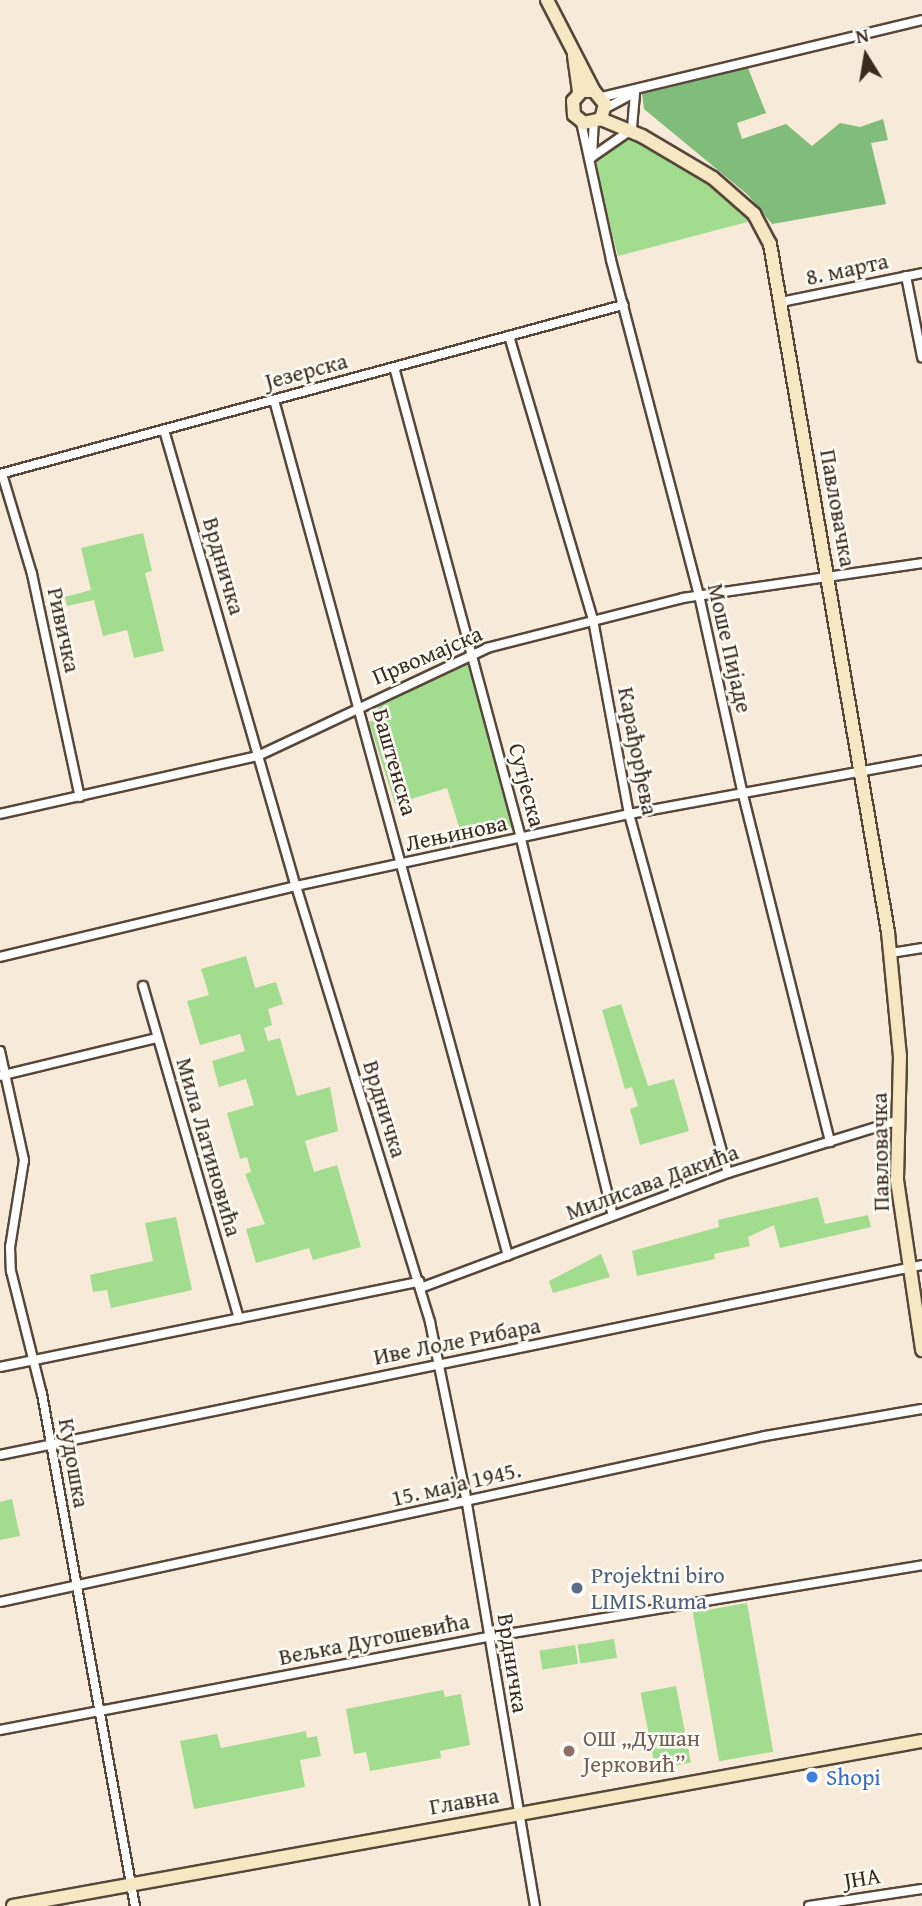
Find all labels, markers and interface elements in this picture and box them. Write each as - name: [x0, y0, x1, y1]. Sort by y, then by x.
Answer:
- text: N: [853, 20, 871, 50]
- north arrow: [831, 21, 901, 91]
- street label: 8. марта: [803, 247, 891, 291]
- street label: Језерска: [262, 347, 350, 395]
- street label: Павловачка: [814, 447, 862, 569]
- street label: Врдничка: [197, 514, 251, 618]
- street label: Моше Пијаде: [702, 581, 758, 715]
- street label: Ривичка: [42, 585, 86, 675]
- street label: Првомајска: [368, 619, 486, 691]
- street label: Карађорђева: [612, 685, 664, 817]
- street label: Баштенска: [367, 705, 423, 819]
- street label: Сутјеска: [503, 740, 551, 830]
- street label: Лењинова: [402, 809, 510, 857]
- street label: Мила Латиновића: [170, 1054, 248, 1240]
- street label: Врдничка: [357, 1057, 413, 1161]
- street label: Павловачка: [865, 1092, 895, 1212]
- street label: Милисава Дакића: [562, 1138, 742, 1226]
- street label: Иве Лоле Рибара: [371, 1311, 543, 1371]
- street label: Кудошка: [53, 1416, 95, 1510]
- street label: 15. маја 1945.: [388, 1456, 524, 1512]
- place label: Projektni biro LIMIS Ruma: [591, 1561, 725, 1615]
- marker: Projektni biro LIMIS Ruma: [569, 1580, 585, 1596]
- street label: Вељка Дугошевића: [276, 1607, 472, 1671]
- street label: Врдничка: [492, 1611, 534, 1715]
- place label: ОШ „Душан Јерковић”: [583, 1724, 700, 1778]
- marker: ОШ „Душан Јерковић”: [561, 1743, 577, 1759]
- place label: Shopi: [826, 1763, 881, 1791]
- marker: Shopi: [804, 1769, 820, 1785]
- street label: Главна: [427, 1781, 501, 1821]
- street label: ЈНА: [842, 1862, 882, 1894]

